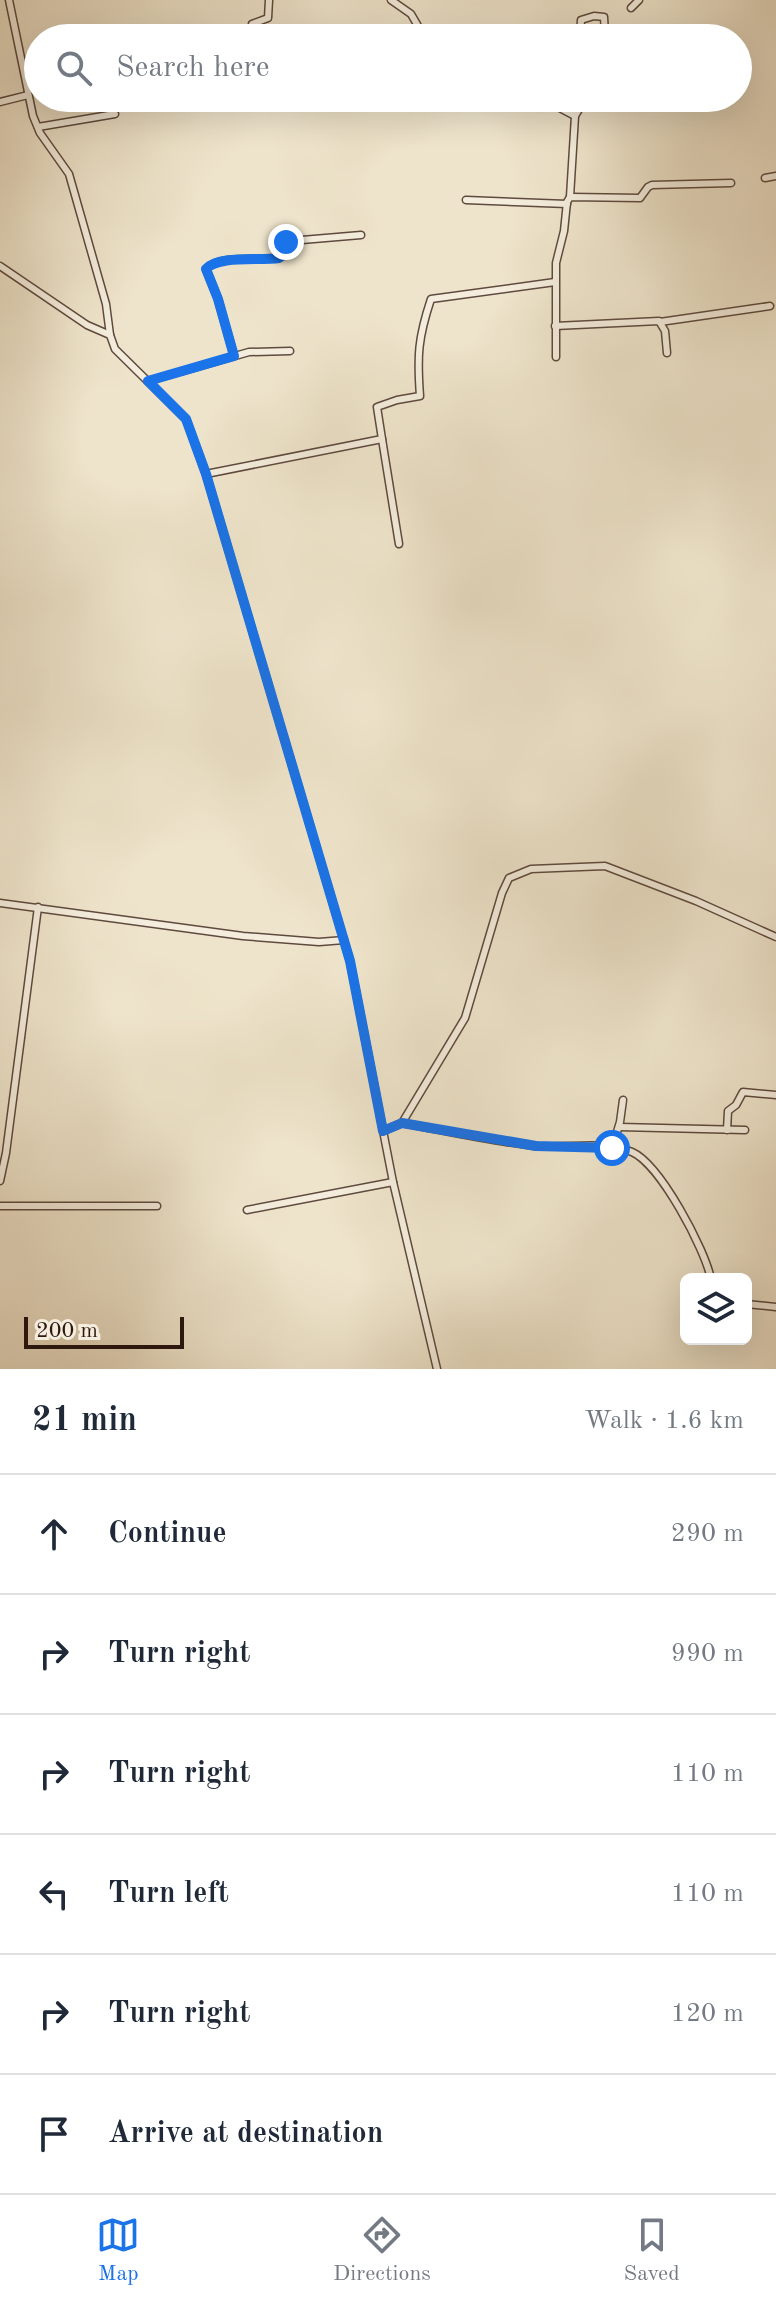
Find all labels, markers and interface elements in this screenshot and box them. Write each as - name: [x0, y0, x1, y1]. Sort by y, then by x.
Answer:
- search box: [24, 24, 752, 112]
- icon: search: [52, 46, 96, 90]
- text: Search here: [116, 53, 270, 83]
- route end: [268, 224, 304, 260]
- route start: [594, 1130, 630, 1166]
- map controls: [680, 1273, 752, 1345]
- button: layers: [680, 1273, 752, 1345]
- scale bar: [24, 1313, 184, 1349]
- text: 200 m: [36, 1320, 98, 1342]
- text: 21 min: [32, 1404, 137, 1438]
- text: Walk · 1.6 km: [584, 1408, 744, 1434]
- icon: ahead: [32, 1512, 76, 1556]
- text: Continue: [108, 1519, 227, 1549]
- text: 290 m: [671, 1521, 744, 1547]
- icon: right: [32, 1632, 76, 1676]
- text: Turn right: [108, 1639, 250, 1669]
- text: 990 m: [671, 1641, 744, 1667]
- icon: right: [32, 1752, 76, 1796]
- text: Turn right: [108, 1759, 250, 1789]
- text: 110 m: [671, 1761, 744, 1787]
- icon: left: [32, 1872, 76, 1916]
- text: Turn left: [108, 1879, 229, 1909]
- text: 110 m: [671, 1881, 744, 1907]
- icon: right: [32, 1992, 76, 2036]
- text: Turn right: [108, 1999, 250, 2029]
- text: 120 m: [671, 2001, 744, 2027]
- icon: arrive: [32, 2112, 76, 2156]
- text: Arrive at destination: [108, 2119, 383, 2149]
- tab: Map: [96, 2213, 140, 2288]
- tab: Directions: [333, 2213, 431, 2288]
- tab: Saved: [624, 2213, 680, 2288]

